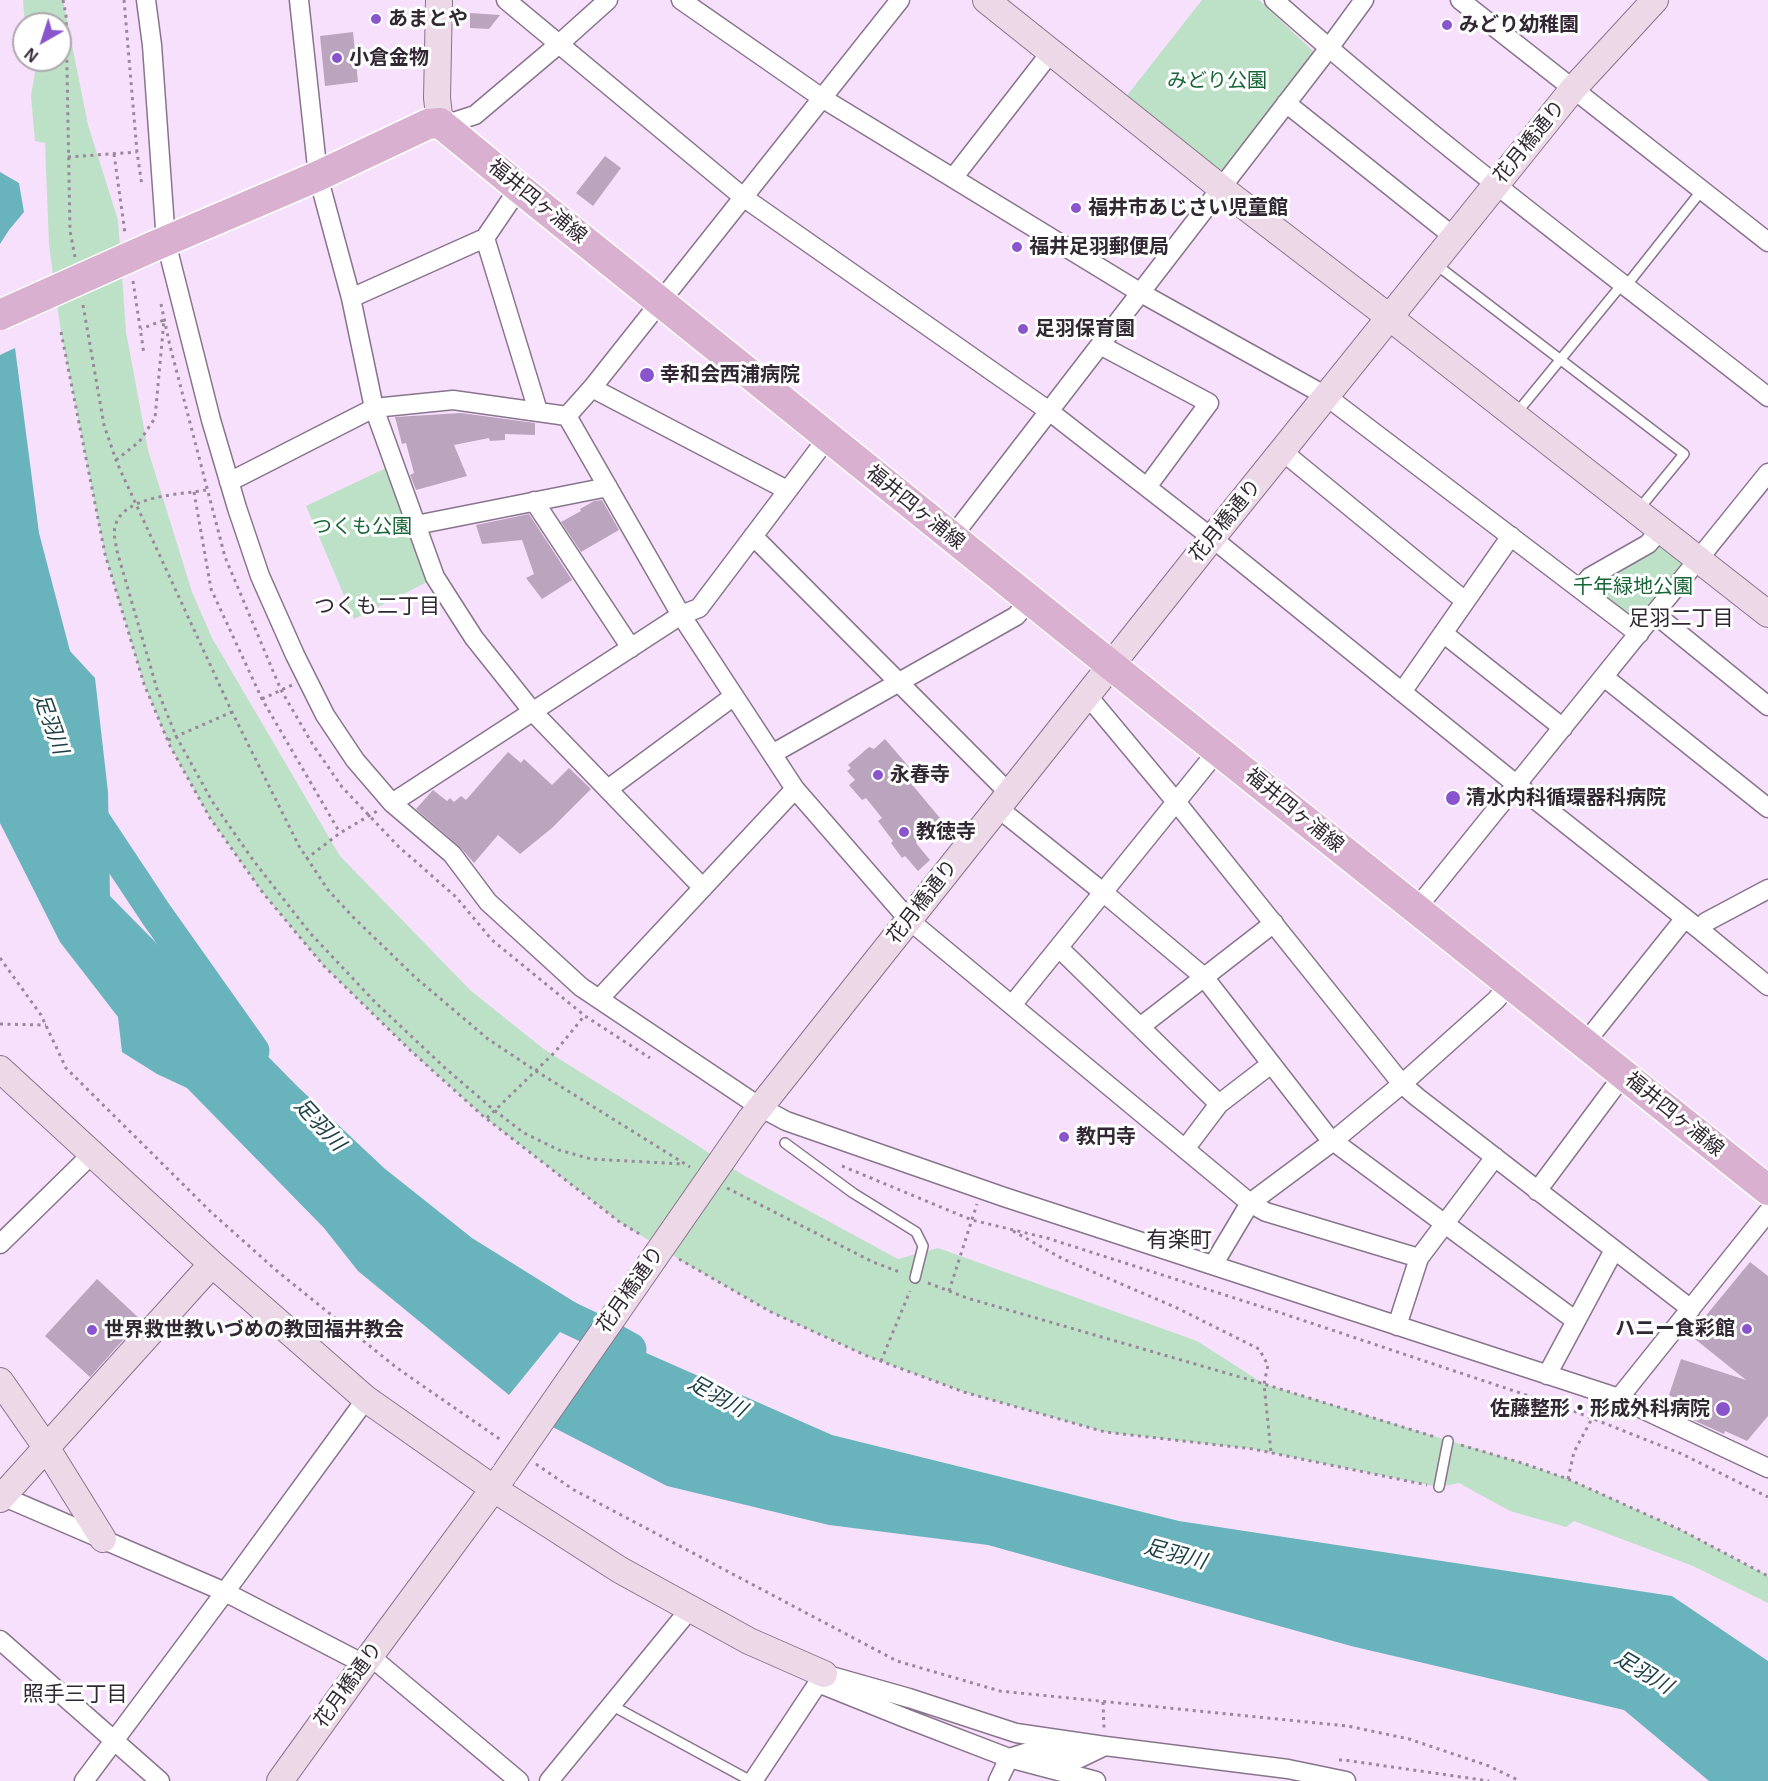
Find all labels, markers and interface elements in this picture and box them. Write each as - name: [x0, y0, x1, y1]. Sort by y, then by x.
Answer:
- place label: あまとや: [388, 7, 468, 31]
- north arrow: [12, 12, 72, 72]
- marker: あまとや: [369, 12, 383, 26]
- place label: みどり幼稚園: [1459, 13, 1579, 37]
- marker: みどり幼稚園: [1440, 18, 1454, 32]
- text: N: [22, 45, 41, 65]
- place label: 小倉金物: [349, 46, 429, 70]
- marker: 小倉金物: [330, 51, 344, 65]
- park label: みどり公園: [1167, 69, 1267, 93]
- street label: 花月橋通り: [1489, 96, 1571, 188]
- street label: 福井四ヶ浦線: [483, 155, 591, 249]
- place label: 福井市あじさい児童館: [1088, 196, 1288, 220]
- marker: 福井市あじさい児童館: [1069, 201, 1083, 215]
- place label: 福井足羽郵便局: [1029, 235, 1169, 259]
- marker: 福井足羽郵便局: [1010, 240, 1024, 254]
- place label: 足羽保育園: [1035, 317, 1135, 341]
- marker: 足羽保育園: [1016, 322, 1030, 336]
- place label: 幸和会西浦病院: [660, 363, 800, 387]
- marker: 幸和会西浦病院: [638, 366, 656, 384]
- street label: 福井四ヶ浦線: [861, 461, 969, 555]
- street label: 花月橋通り: [1185, 475, 1267, 567]
- park label: つくも公園: [312, 515, 412, 539]
- park label: 千年緑地公園: [1573, 575, 1693, 599]
- district label: つくも二丁目: [314, 594, 440, 620]
- district label: 足羽二丁目: [1629, 606, 1733, 632]
- water label: 足羽川: [27, 690, 73, 758]
- place label: 永春寺: [890, 763, 950, 787]
- street label: 福井四ヶ浦線: [1240, 764, 1348, 858]
- marker: 永春寺: [871, 768, 885, 782]
- place label: 清水内科循環器科病院: [1466, 786, 1666, 810]
- marker: 清水内科循環器科病院: [1444, 789, 1462, 807]
- place label: 教徳寺: [916, 820, 976, 844]
- marker: 教徳寺: [897, 825, 911, 839]
- street label: 花月橋通り: [883, 855, 963, 949]
- street label: 福井四ヶ浦線: [1620, 1068, 1728, 1162]
- water label: 足羽川: [288, 1093, 350, 1157]
- place label: 教円寺: [1076, 1125, 1136, 1149]
- marker: 教円寺: [1057, 1130, 1071, 1144]
- district label: 有楽町: [1146, 1228, 1212, 1254]
- street label: 花月橋通り: [592, 1242, 670, 1338]
- place label: ハニー食彩館: [1615, 1317, 1735, 1341]
- place label: 世界救世教いづめの教団福井教会: [104, 1318, 404, 1342]
- marker: ハニー食彩館: [1740, 1322, 1754, 1336]
- marker: 世界救世教いづめの教団福井教会: [85, 1323, 99, 1337]
- water label: 足羽川: [683, 1371, 751, 1423]
- place label: 佐藤整形・形成外科病院: [1490, 1397, 1710, 1421]
- marker: 佐藤整形・形成外科病院: [1714, 1400, 1732, 1418]
- water label: 足羽川: [1141, 1535, 1209, 1575]
- street label: 花月橋通り: [310, 1637, 388, 1733]
- water label: 足羽川: [1610, 1646, 1676, 1700]
- district label: 照手三丁目: [23, 1682, 127, 1708]

